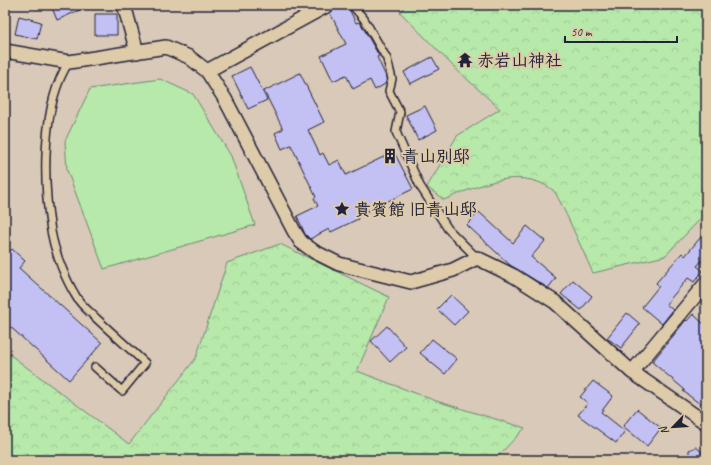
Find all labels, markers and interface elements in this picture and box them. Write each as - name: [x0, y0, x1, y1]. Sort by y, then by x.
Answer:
- scale bar: [565, 18, 677, 44]
- text: 50 m: [571, 24, 593, 40]
- place label: 赤岩山神社: [477, 50, 562, 71]
- temple icon: 赤岩山神社: [456, 51, 474, 69]
- place label: 青山別邸: [402, 146, 470, 167]
- building icon: 青山別邸: [381, 147, 399, 165]
- place label: 貴賓館 旧青山邸: [354, 199, 477, 220]
- place icon: 貴賓館 旧青山邸: [333, 200, 351, 218]
- north arrow: [653, 407, 693, 447]
- text: N: [655, 423, 672, 437]

